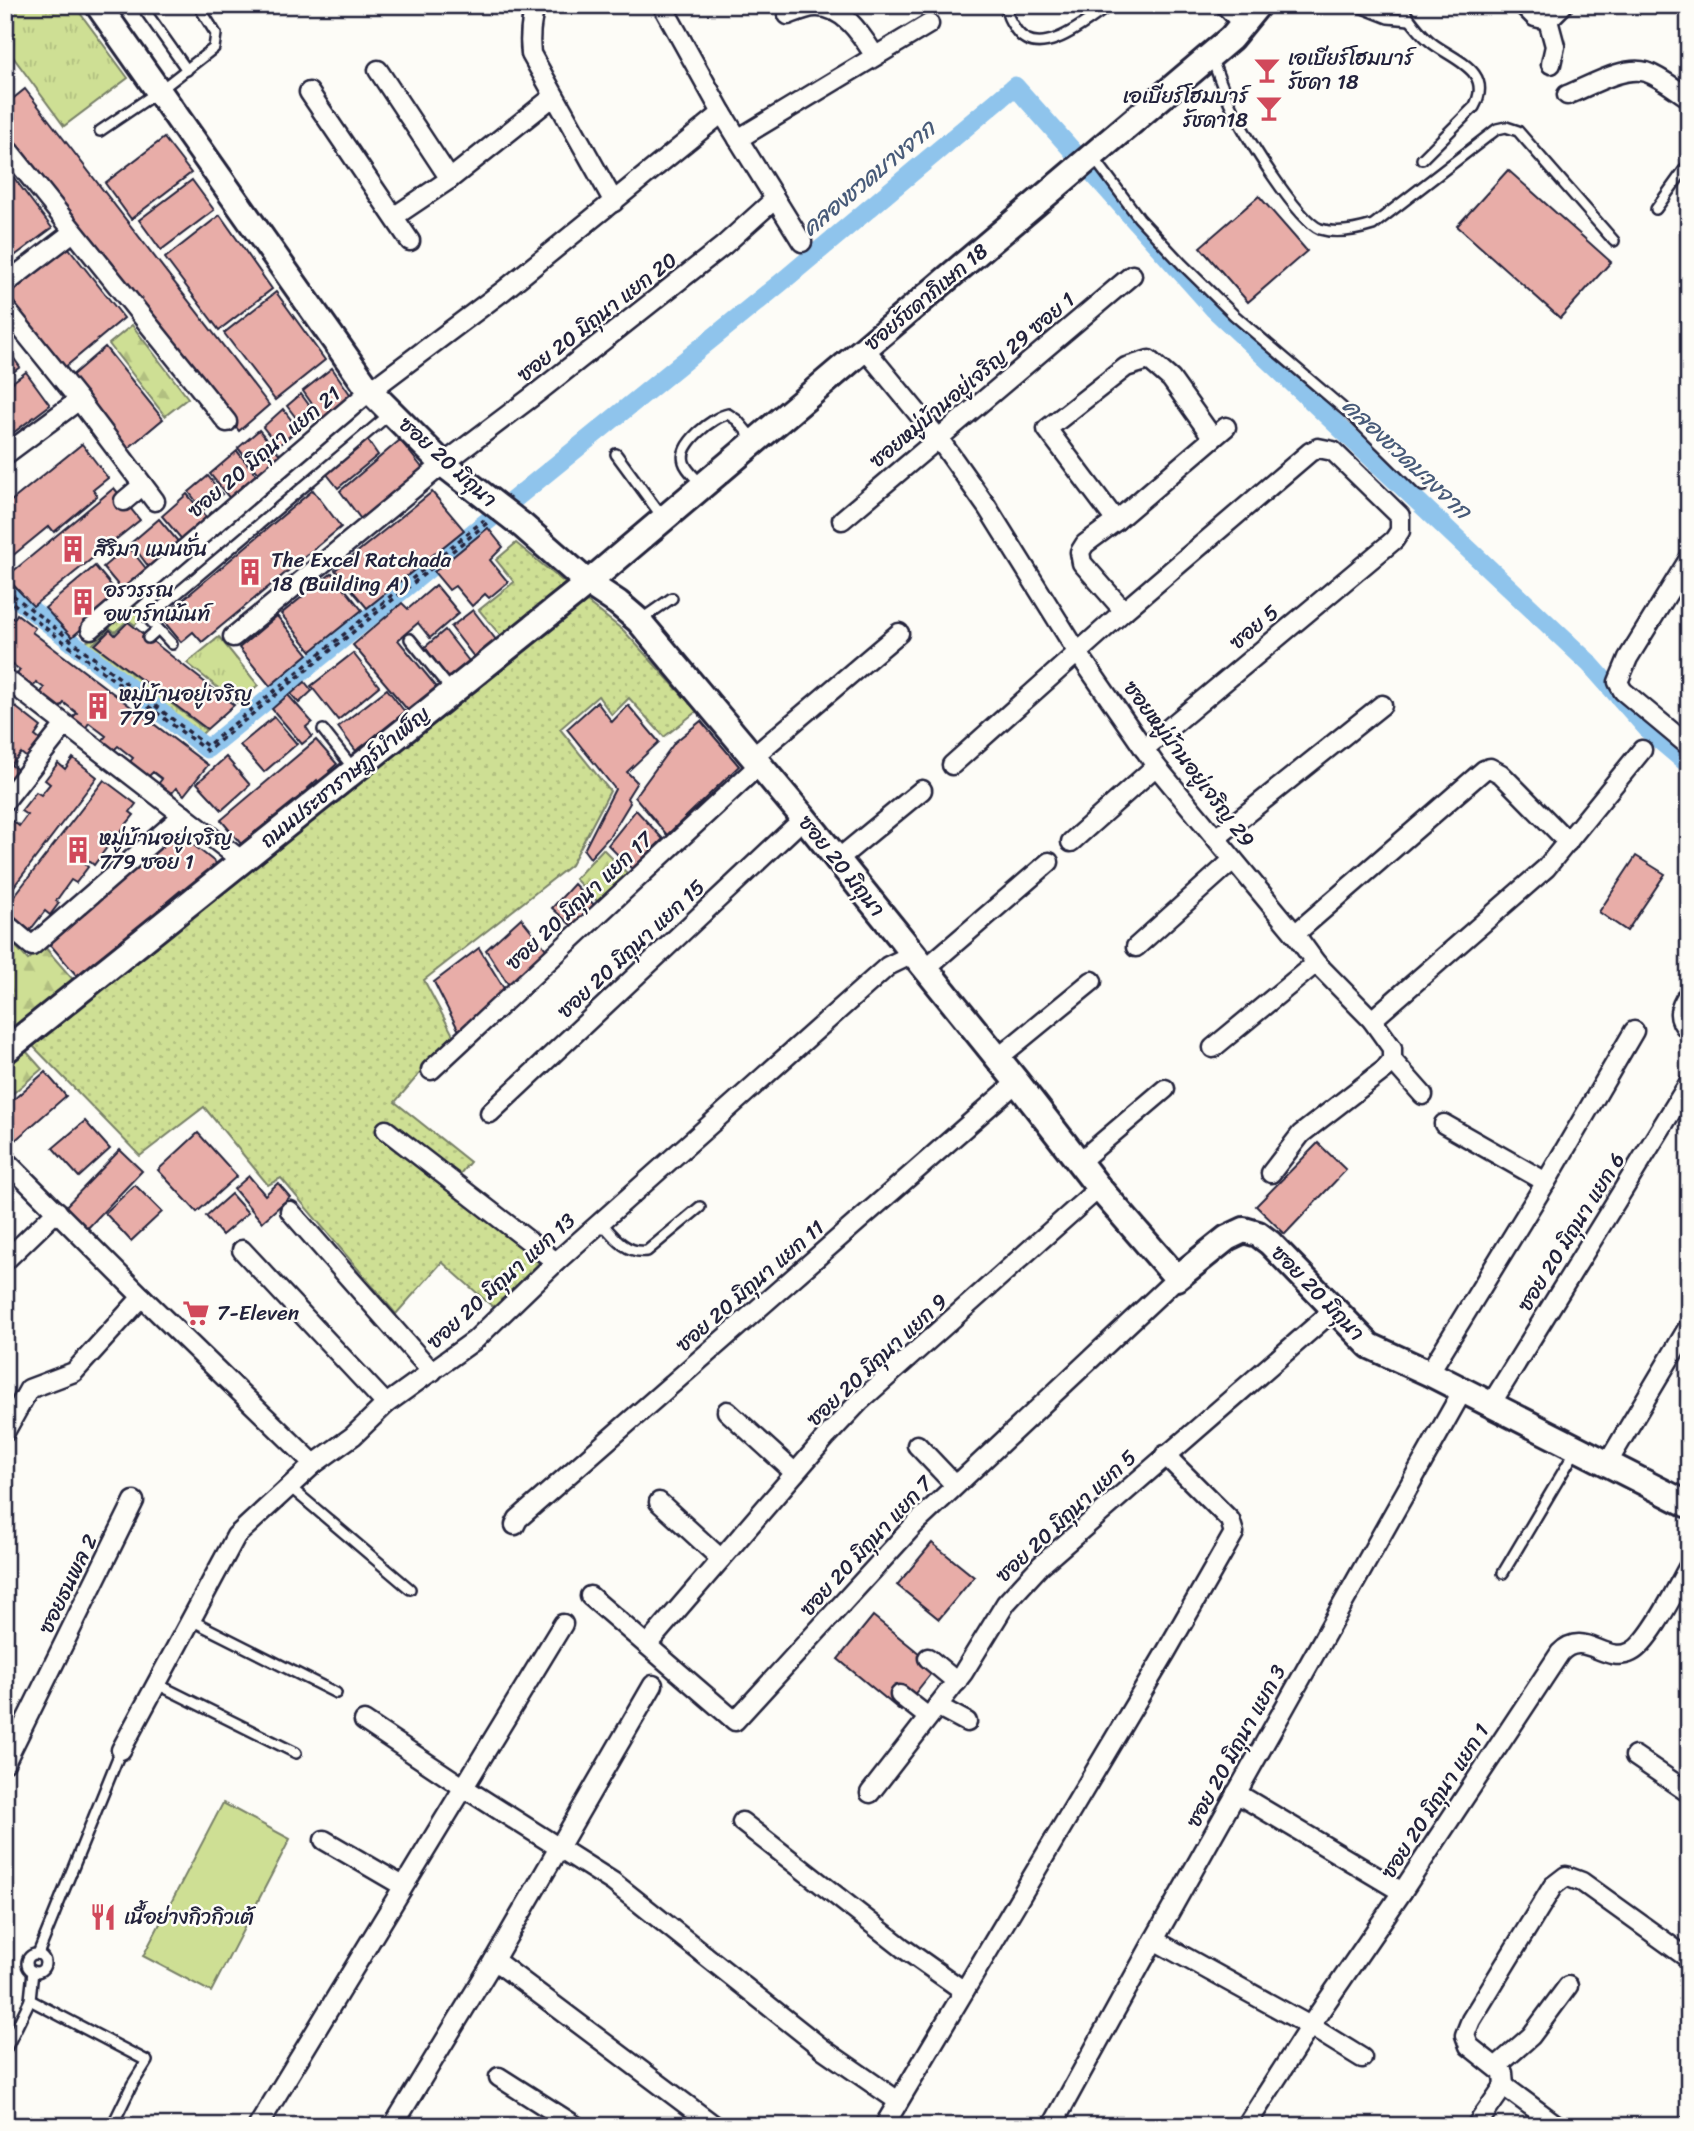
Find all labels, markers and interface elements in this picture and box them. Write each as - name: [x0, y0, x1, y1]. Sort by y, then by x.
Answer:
- place label: เอเบียร์โฮมบาร์ รัชดา 18: [1288, 39, 1417, 101]
- bar icon: เอเบียร์โฮมบาร์ รัชดา 18: [1252, 55, 1282, 85]
- place label: เอเบียร์โฮมบาร์ รัชดา18: [1123, 77, 1252, 139]
- bar icon: เอเบียร์โฮมบาร์ รัชดา18: [1254, 93, 1284, 123]
- water label: คลองชวดบางจาก: [792, 108, 946, 247]
- street label: ซอยรัชดาภิเษก 18: [855, 233, 997, 361]
- street label: ซอย 20 มิถุนา แยก 20: [508, 242, 686, 392]
- street label: ซอยหมู่บ้านอยู่เจริญ 29 ซอย 1: [860, 282, 1084, 478]
- street label: ซอย 20 มิถุนา แยก 21: [178, 376, 350, 528]
- water label: คลองชวดบางจาก: [1332, 387, 1483, 531]
- street label: ซอย 20 มิถุนา: [390, 407, 506, 517]
- place label: สิริมา แมนชั่น: [93, 530, 207, 568]
- building icon: สิริมา แมนชั่น: [58, 534, 88, 564]
- place label: The Excel Ratchada 18 (Building A): [271, 541, 452, 603]
- building icon: The Excel Ratchada 18 (Building A): [235, 557, 265, 587]
- place label: อรวรรณ อพาร์ทเม้นท์: [103, 571, 214, 633]
- building icon: อรวรรณ อพาร์ทเม้นท์: [68, 587, 98, 617]
- street label: ซอย 5: [1220, 594, 1288, 660]
- street label: ซอยหมู่บ้านอยู่เจริญ 29: [1113, 672, 1265, 856]
- place label: หมู่บ้านอยู่เจริญ 779: [119, 675, 253, 737]
- building icon: หมู่บ้านอยู่เจริญ 779: [83, 691, 113, 721]
- street label: ถนนประชาราษฎร์บำเพ็ญ: [251, 696, 439, 858]
- street label: ซอย 20 มิถุนา: [789, 806, 895, 926]
- place label: หมู่บ้านอยู่เจริญ 779 ซอย 1: [99, 819, 233, 881]
- street label: ซอย 20 มิถุนา แยก 17: [496, 821, 663, 980]
- building icon: หมู่บ้านอยู่เจริญ 779 ซอย 1: [63, 835, 93, 865]
- street label: ซอย 20 มิถุนา แยก 15: [548, 869, 714, 1028]
- street label: ซอย 20 มิถุนา แยก 6: [1507, 1145, 1635, 1319]
- street label: ซอย 20 มิถุนา แยก 13: [417, 1203, 585, 1359]
- street label: ซอย 20 มิถุนา แยก 11: [666, 1210, 834, 1362]
- street label: ซอย 20 มิถุนา: [1262, 1236, 1374, 1350]
- street label: ซอย 20 มิถุนา แยก 9: [797, 1284, 957, 1436]
- place label: 7-Eleven: [217, 1294, 299, 1332]
- supermarket icon: 7-Eleven: [181, 1298, 211, 1328]
- street label: ซอย 20 มิถุนา แยก 5: [986, 1440, 1146, 1592]
- street label: ซอย 20 มิถุนา แยก 7: [790, 1465, 943, 1626]
- street label: ซอยธนพล 2: [27, 1527, 109, 1641]
- street label: ซอย 20 มิถุนา แยก 3: [1175, 1657, 1297, 1835]
- street label: ซอย 20 มิถุนา แยก 1: [1370, 1715, 1500, 1887]
- place label: เนื้อย่างกิวกิวเต้: [124, 1898, 257, 1936]
- restaurant icon: เนื้อย่างกิวกิวเต้: [88, 1902, 118, 1932]

